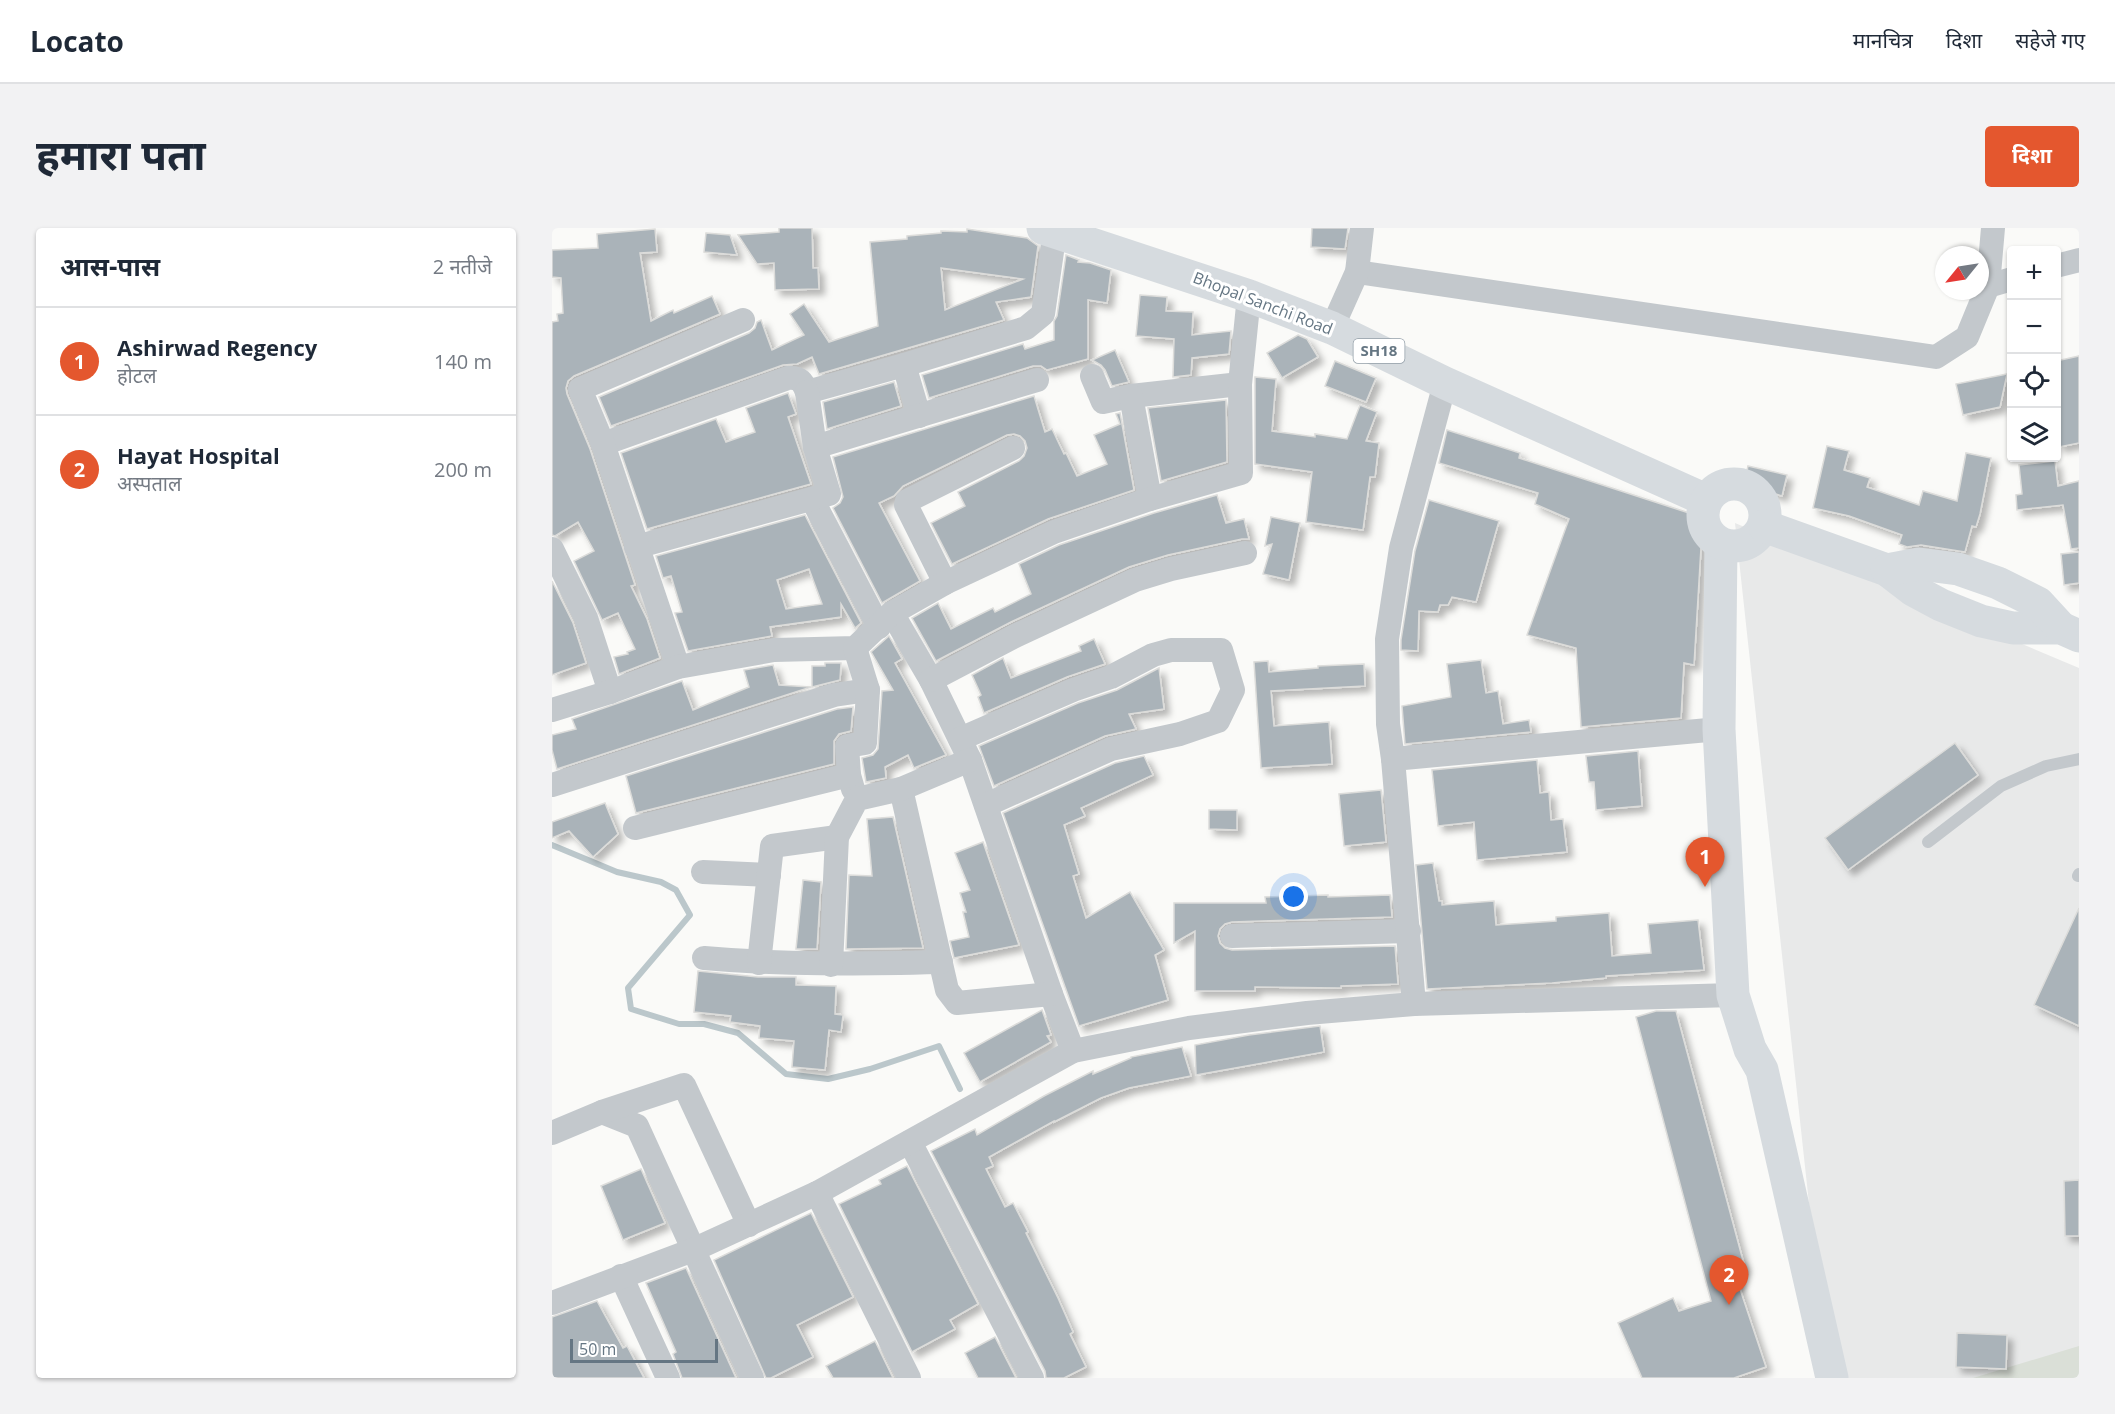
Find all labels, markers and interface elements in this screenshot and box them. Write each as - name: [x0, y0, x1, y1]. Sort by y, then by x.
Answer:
- text: Locato: [30, 22, 124, 60]
- text: मानचित्र: [1853, 26, 1913, 54]
- text: दिशा: [1946, 26, 1982, 54]
- text: सहेजे गए: [2015, 26, 2085, 54]
- text: हमारा पता: [36, 125, 206, 182]
- button: दिशा: [1985, 126, 2079, 187]
- north arrow: [1935, 246, 1989, 300]
- map controls: [2007, 246, 2061, 462]
- button: +: [2007, 246, 2061, 300]
- text: आस-पास: [60, 248, 160, 284]
- text: 2 नतीजे: [433, 253, 492, 280]
- street label: Bhopal Sanchi Road: [1190, 266, 1336, 340]
- button: −: [2007, 300, 2061, 354]
- text: Ashirwad Regency: [117, 332, 317, 362]
- road number: SH18: [1354, 339, 1404, 363]
- text: 1: [74, 348, 85, 375]
- text: 140 m: [434, 348, 492, 375]
- button: locate: [2007, 354, 2061, 408]
- text: होटल: [117, 362, 156, 389]
- button: layers: [2007, 408, 2061, 462]
- text: Hayat Hospital: [117, 440, 280, 470]
- text: 2: [74, 456, 85, 483]
- text: 200 m: [434, 456, 492, 483]
- text: अस्पताल: [117, 470, 182, 497]
- pin: 1: [1686, 838, 1724, 887]
- your location: [1279, 882, 1308, 911]
- pin: 2: [1710, 1256, 1748, 1305]
- scale bar: [570, 1336, 718, 1364]
- text: 50 m: [579, 1338, 616, 1360]

